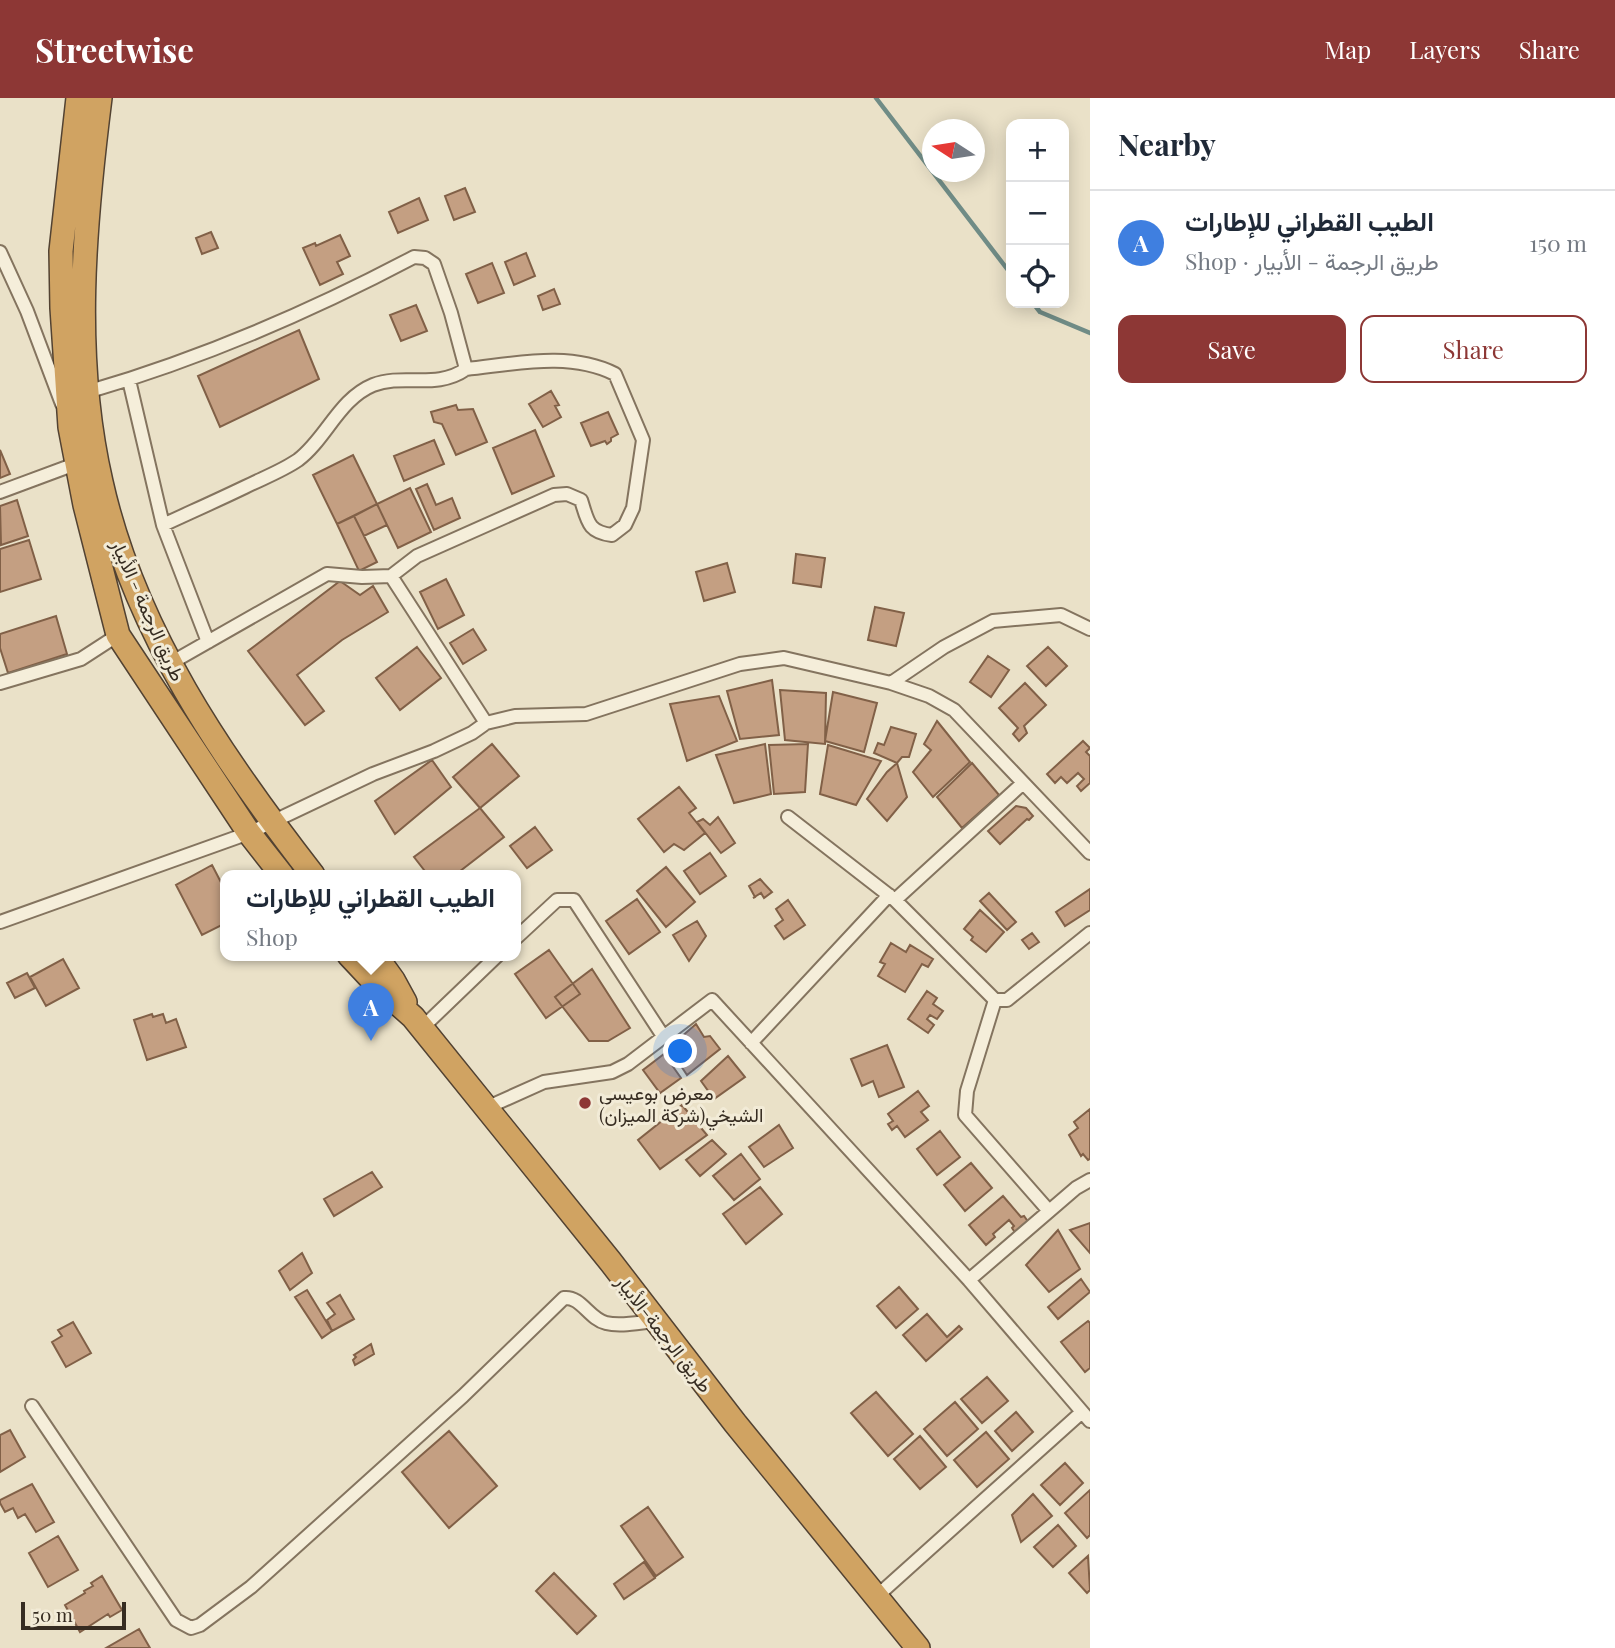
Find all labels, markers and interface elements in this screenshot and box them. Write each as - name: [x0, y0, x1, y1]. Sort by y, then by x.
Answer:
- text: Streetwise: [35, 27, 194, 71]
- text: Map: [1325, 33, 1371, 65]
- text: Layers: [1409, 33, 1481, 65]
- text: Share: [1519, 33, 1580, 65]
- north arrow: [922, 119, 985, 182]
- map controls: [1006, 119, 1069, 308]
- button: +: [1006, 119, 1069, 182]
- text: Nearby: [1118, 124, 1216, 164]
- button: −: [1006, 182, 1069, 245]
- text: الطيب القطراني للإطارات: [1185, 203, 1434, 238]
- text: A: [1133, 227, 1149, 258]
- text: 150 m: [1529, 227, 1587, 258]
- button: locate: [1006, 245, 1069, 308]
- text: Shop · طريق الرجمة - الأبيار: [1185, 245, 1439, 276]
- button: Save: [1118, 315, 1346, 383]
- button: Share: [1360, 315, 1587, 383]
- street label: طريق الرجمة - الأبيار: [106, 534, 192, 685]
- popup: [220, 870, 521, 961]
- text: الطيب القطراني للإطارات: [246, 879, 495, 914]
- text: Shop: [246, 921, 298, 952]
- pin: A: [348, 983, 394, 1041]
- your location: [663, 1034, 697, 1068]
- place label: معرض بوعيسى الشيخي(شركة الميزان): [599, 1079, 763, 1131]
- marker: معرض بوعيسى الشيخي(شركة الميزان): [577, 1095, 593, 1111]
- street label: طريق الرجمة-الأبيار: [610, 1268, 719, 1397]
- scale bar: [21, 1599, 126, 1631]
- text: 50 m: [32, 1601, 73, 1627]

